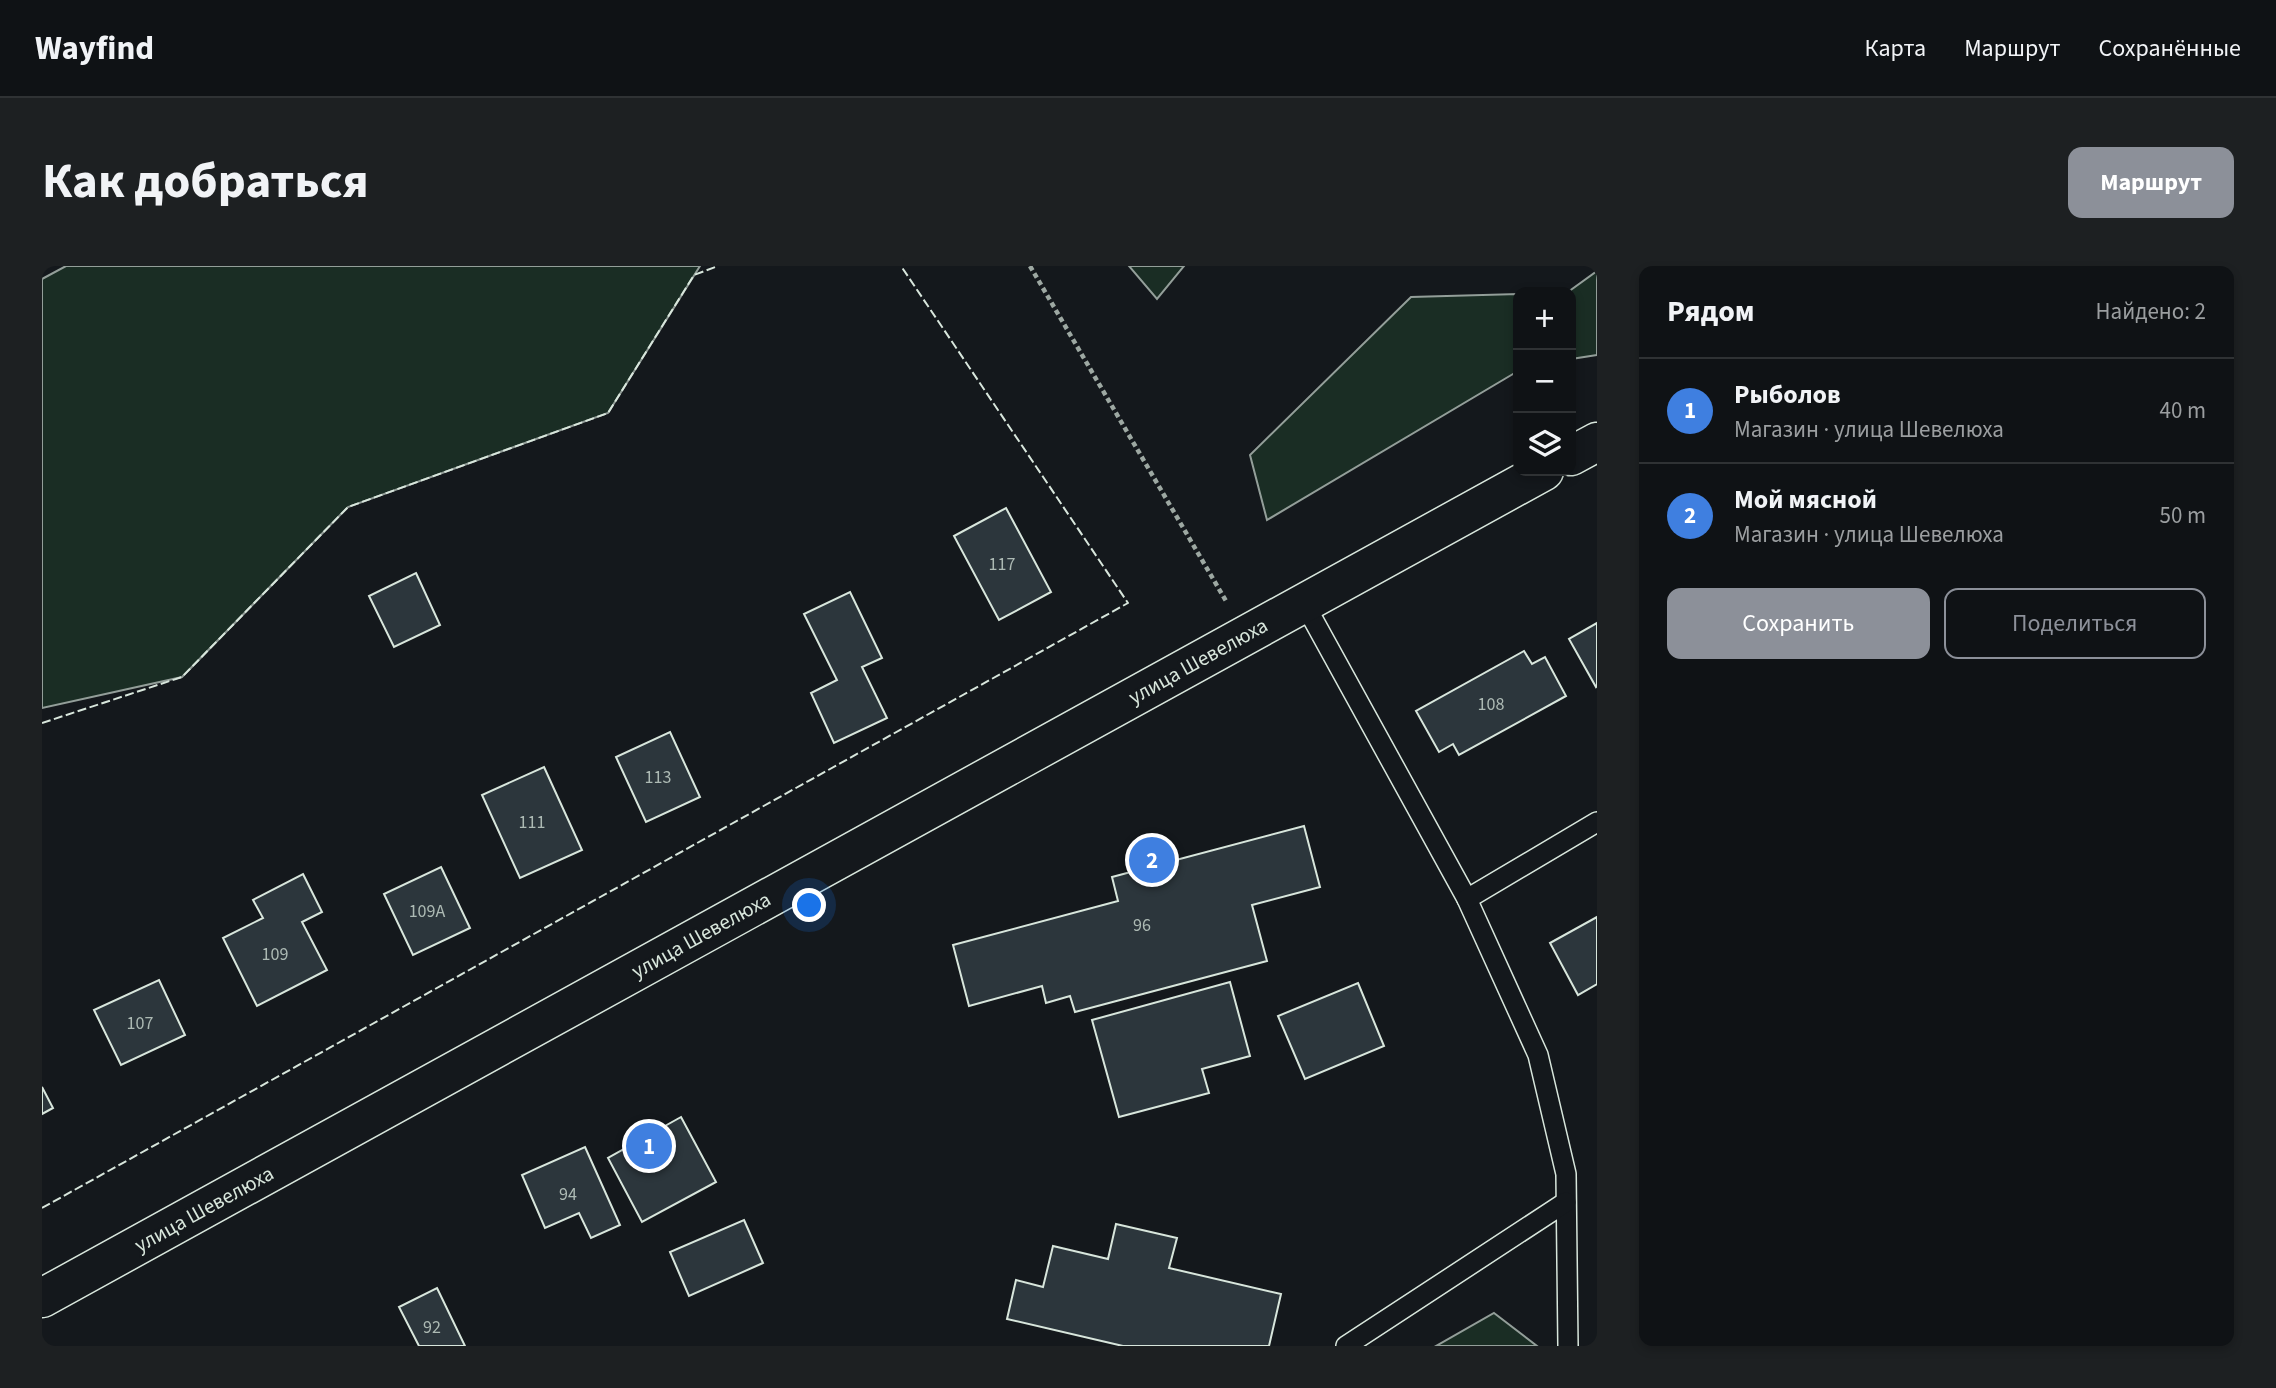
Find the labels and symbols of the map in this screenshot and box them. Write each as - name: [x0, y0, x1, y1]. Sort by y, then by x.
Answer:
- house number: 117: [989, 552, 1015, 577]
- street label: улица Шевелюха: [1123, 610, 1273, 712]
- house number: 108: [1478, 692, 1504, 717]
- house number: 113: [645, 765, 671, 790]
- house number: 111: [519, 810, 545, 835]
- pin: 2: [1129, 834, 1175, 886]
- street label: улица Шевелюха: [626, 884, 776, 986]
- your location: [792, 888, 826, 922]
- house number: 109А: [409, 899, 446, 924]
- house number: 96: [1133, 913, 1151, 938]
- house number: 109: [262, 942, 288, 967]
- house number: 107: [127, 1011, 153, 1036]
- pin: 1: [626, 1120, 672, 1172]
- street label: улица Шевелюха: [129, 1158, 279, 1260]
- house number: 94: [559, 1182, 577, 1207]
- house number: 92: [423, 1315, 441, 1340]

